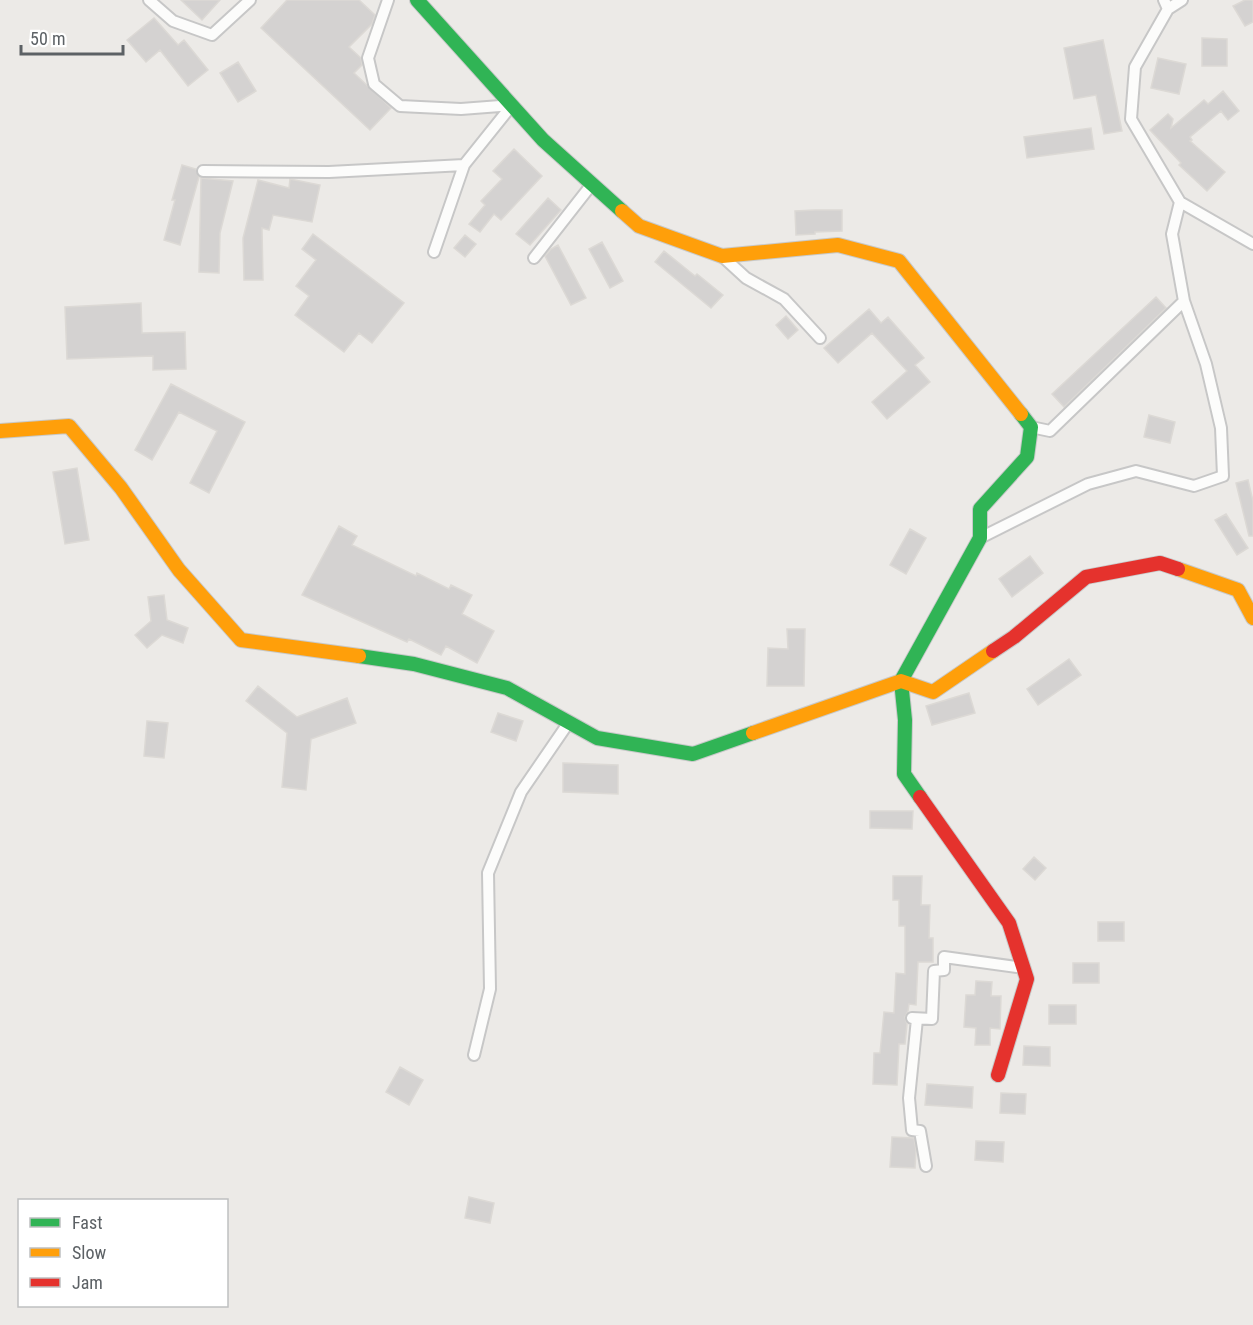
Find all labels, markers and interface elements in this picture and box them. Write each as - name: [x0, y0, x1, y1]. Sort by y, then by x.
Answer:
- scale bar: [21, 18, 123, 56]
- text: 50 m: [30, 28, 65, 49]
- legend: [18, 1199, 228, 1307]
- text: Fast: [72, 1212, 103, 1233]
- text: Slow: [72, 1242, 107, 1263]
- text: Jam: [72, 1272, 103, 1293]

